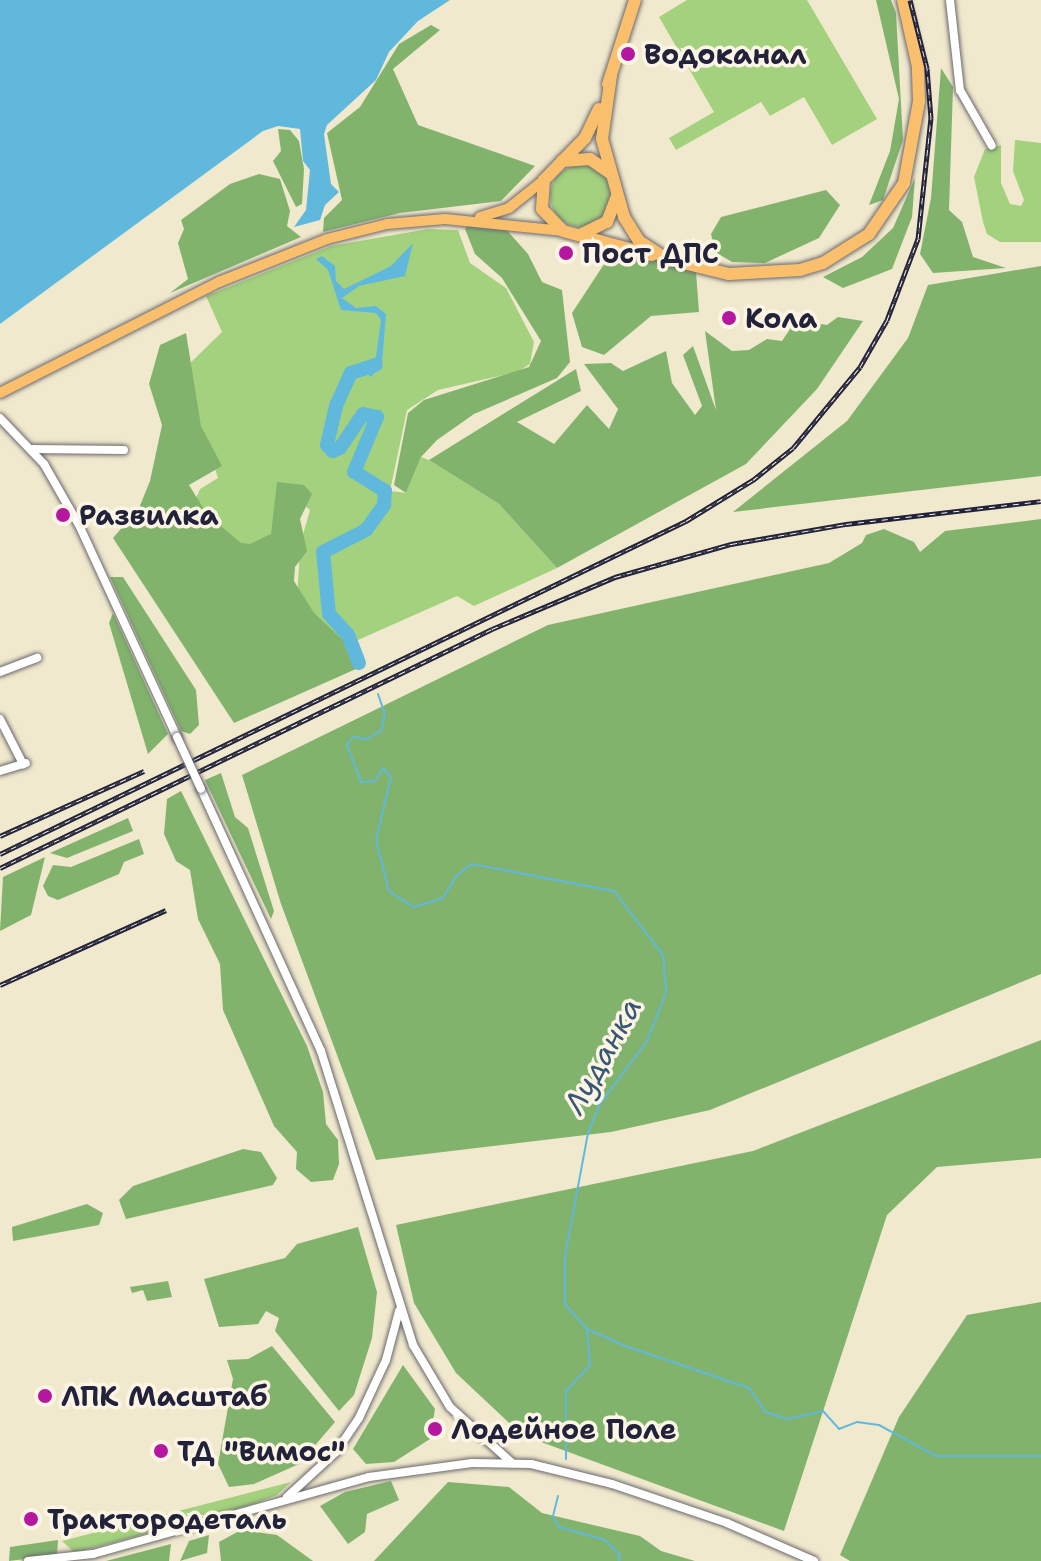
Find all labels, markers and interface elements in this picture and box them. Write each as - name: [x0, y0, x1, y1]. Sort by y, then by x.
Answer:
- place label: Водоканал: [644, 37, 807, 71]
- marker: Водоканал: [619, 45, 637, 63]
- place label: Пост ДПС: [582, 236, 719, 270]
- marker: Пост ДПС: [557, 244, 575, 262]
- place label: Кола: [745, 301, 817, 335]
- marker: Кола: [720, 309, 738, 327]
- place label: Развилка: [79, 498, 219, 532]
- marker: Развилка: [54, 506, 72, 524]
- water label: Луданка: [557, 992, 649, 1120]
- place label: ЛПК Масштаб: [61, 1379, 267, 1413]
- marker: ЛПК Масштаб: [36, 1387, 54, 1405]
- place label: Лодейное Поле: [451, 1412, 677, 1446]
- marker: Лодейное Поле: [426, 1420, 444, 1438]
- place label: ТД "Вимос": [177, 1434, 345, 1468]
- marker: ТД "Вимос": [152, 1442, 170, 1460]
- place label: Трактородеталь: [47, 1502, 287, 1536]
- marker: Трактородеталь: [22, 1510, 40, 1528]

